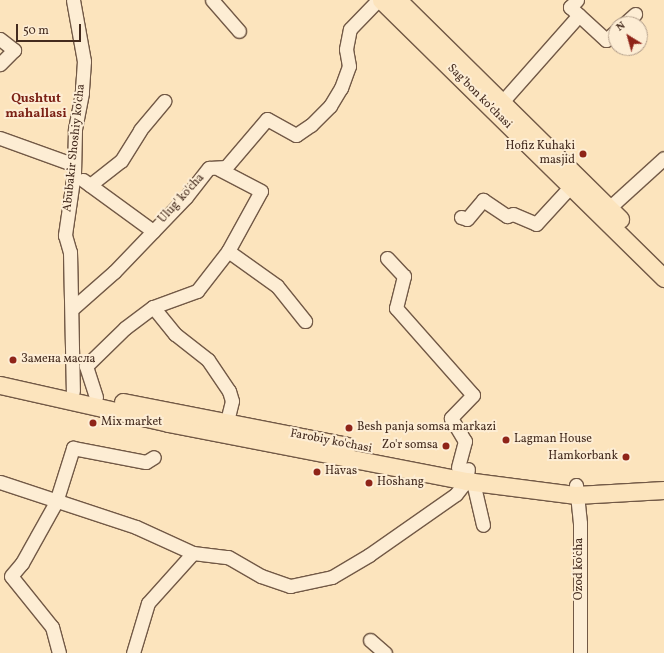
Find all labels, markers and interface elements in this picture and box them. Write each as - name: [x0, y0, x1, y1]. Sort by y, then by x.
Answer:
- scale bar: [18, 16, 83, 42]
- north arrow: [608, 16, 648, 56]
- text: N: [613, 18, 629, 35]
- text: 50 m: [23, 23, 49, 39]
- street label: Sag’bon ko’chasi: [444, 62, 514, 132]
- street label: Abubakir Shoshiy ko'cha: [61, 83, 89, 213]
- district label: Qushtut mahallasi: [5, 92, 67, 123]
- place label: Hofiz Kuhaki masjid: [505, 140, 575, 168]
- marker: Hofiz Kuhaki masjid: [578, 149, 588, 159]
- street label: Ulug' ko'cha: [156, 171, 208, 227]
- place label: Замена масла: [21, 353, 95, 367]
- marker: Замена масла: [8, 355, 18, 365]
- place label: Mix market: [101, 416, 162, 430]
- marker: Mix market: [88, 418, 98, 428]
- place label: Besh panja somsa markazi: [357, 421, 496, 435]
- marker: Besh panja somsa markazi: [344, 423, 354, 433]
- street label: Farobiy ko'chasi: [289, 427, 373, 457]
- place label: Lagman House: [514, 433, 592, 447]
- marker: Lagman House: [501, 435, 511, 445]
- place label: Zo'r somsa: [382, 439, 438, 453]
- marker: Zo'r somsa: [441, 441, 451, 451]
- place label: Hamkorbank: [548, 450, 618, 464]
- marker: Hamkorbank: [621, 452, 631, 462]
- place label: Havas: [325, 465, 357, 479]
- marker: Havas: [312, 467, 322, 477]
- place label: Hoshang: [377, 476, 424, 490]
- marker: Hoshang: [364, 478, 374, 488]
- street label: Ozod ko'cha: [573, 538, 587, 600]

